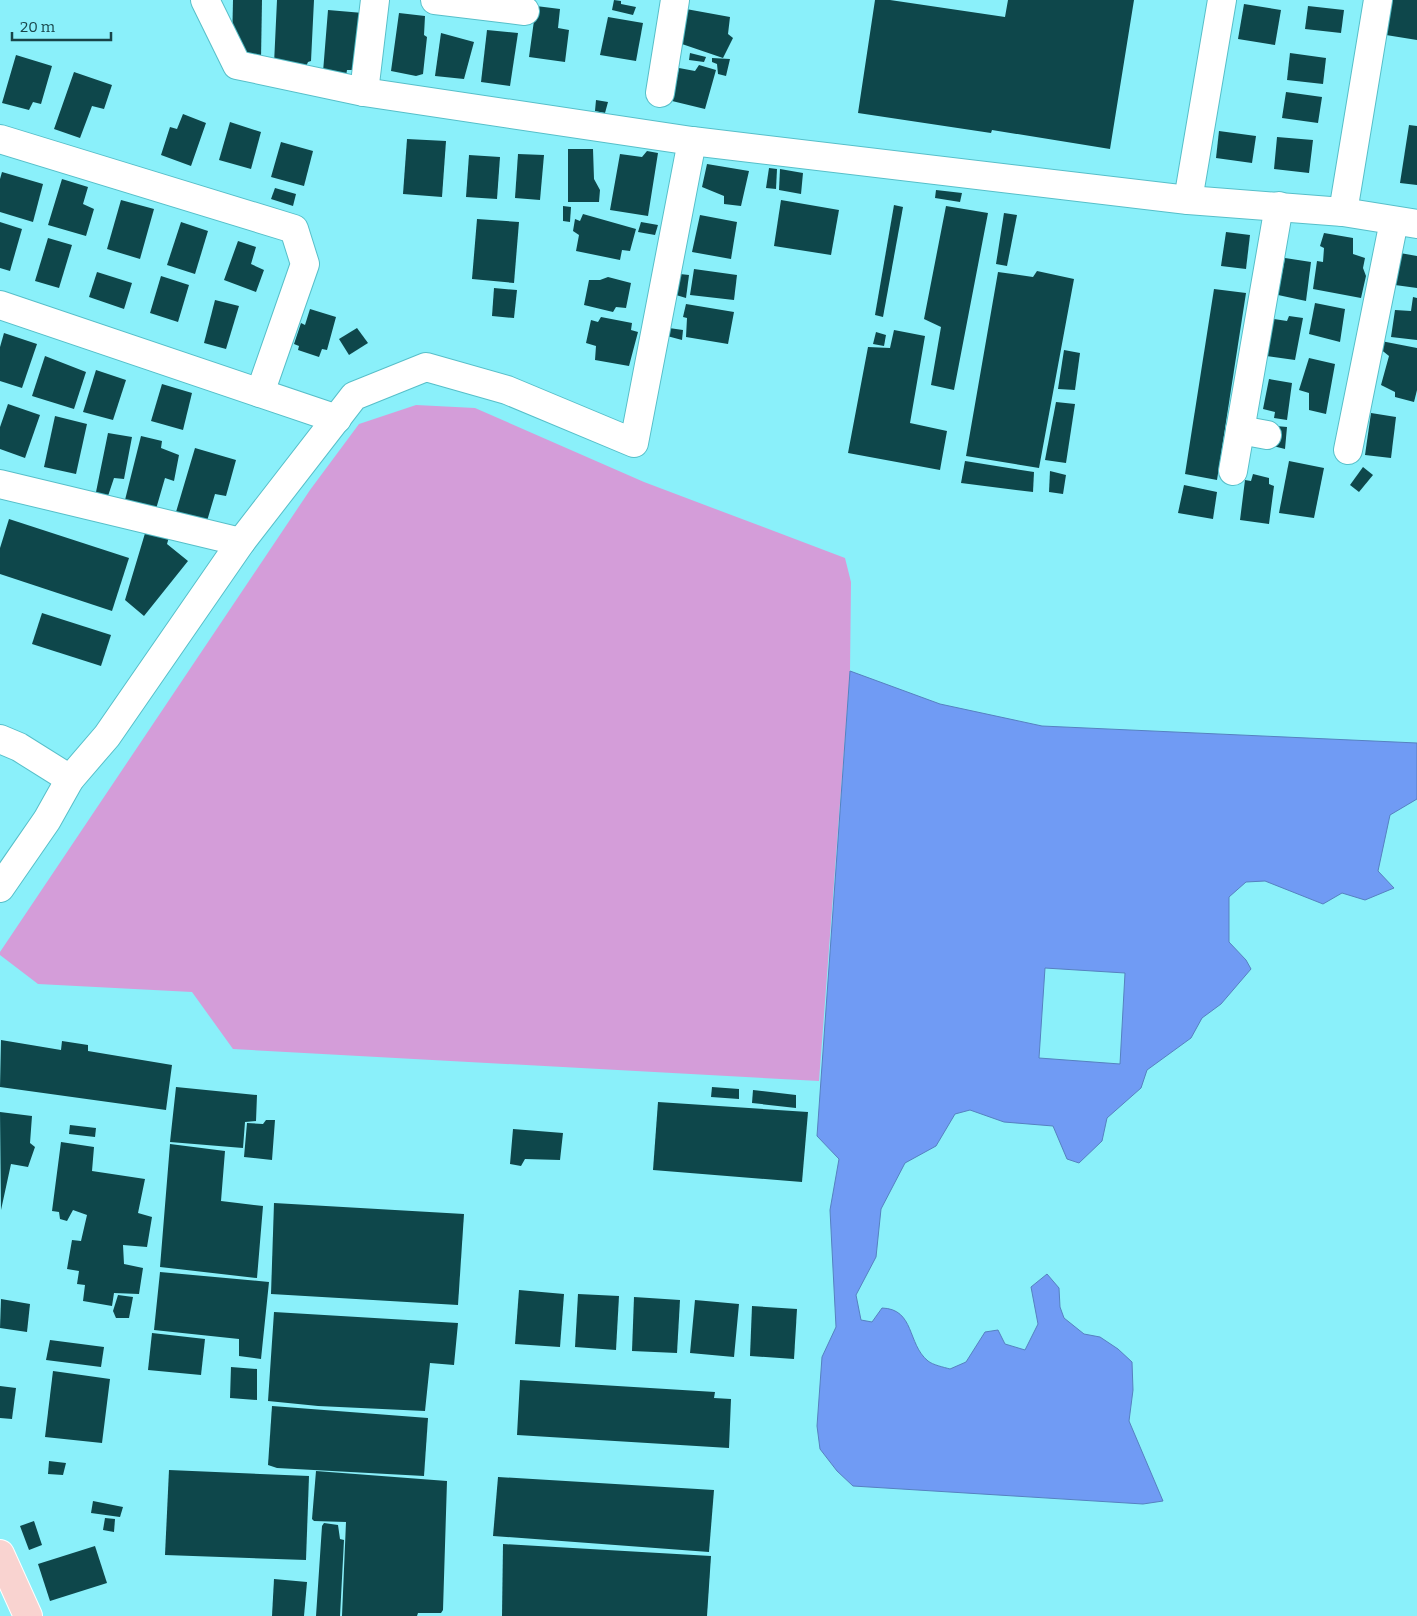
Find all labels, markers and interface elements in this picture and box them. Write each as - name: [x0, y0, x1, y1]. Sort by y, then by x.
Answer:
- scale bar: [12, 10, 111, 42]
- text: 20 m: [20, 18, 56, 36]

